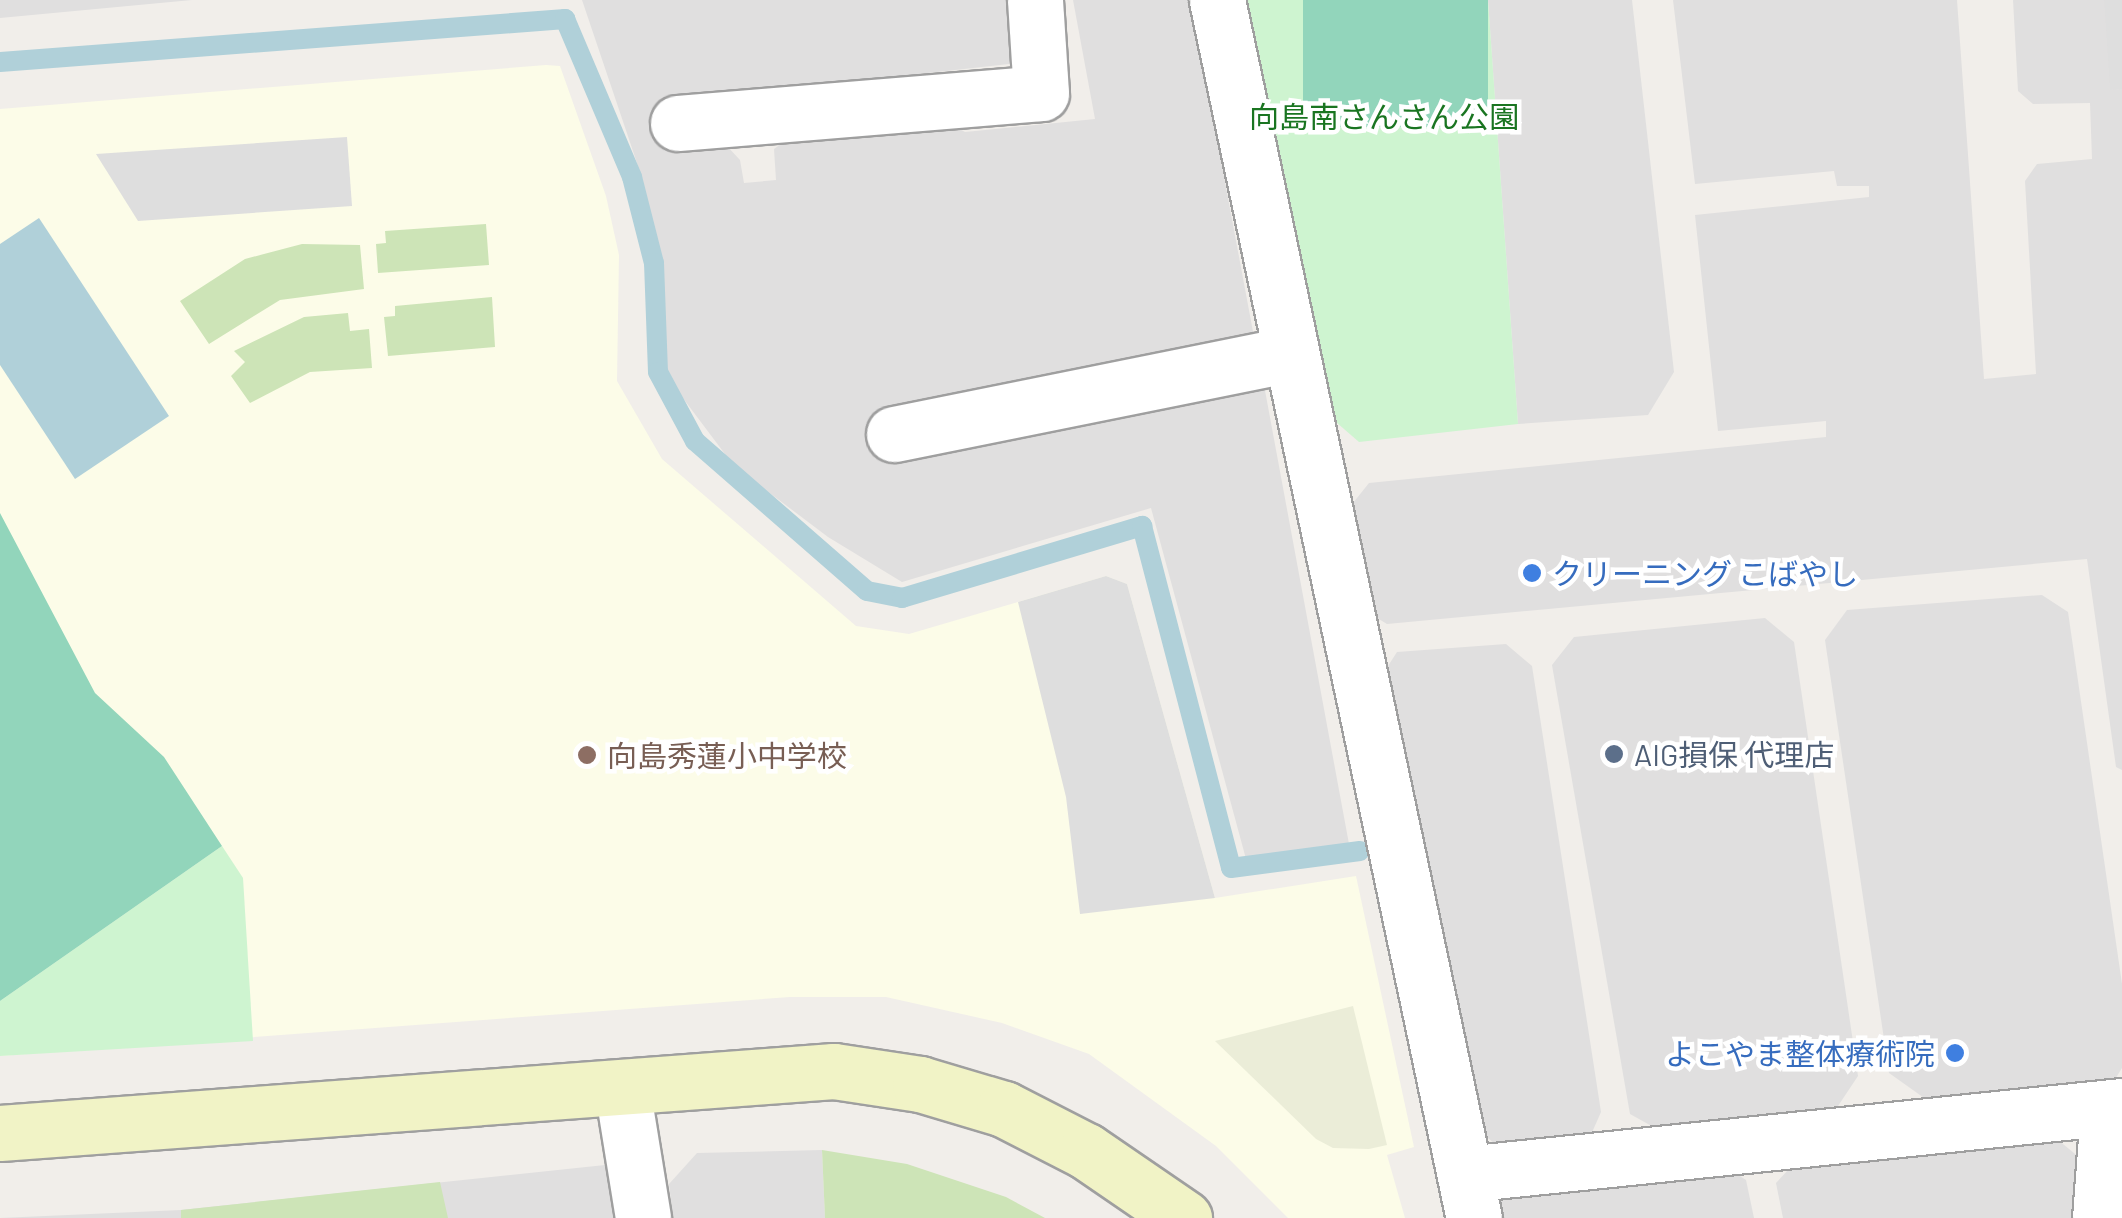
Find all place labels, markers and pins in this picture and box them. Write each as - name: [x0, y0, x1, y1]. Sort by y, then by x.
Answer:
- place label: クリーニング こばやし: [1552, 555, 1858, 591]
- marker: クリーニング こばやし: [1521, 562, 1543, 584]
- place label: AIG損保 代理店: [1634, 736, 1834, 772]
- place label: 向島秀蓮小中学校: [607, 737, 847, 773]
- marker: AIG損保 代理店: [1603, 743, 1625, 765]
- marker: 向島秀蓮小中学校: [576, 744, 598, 766]
- place label: よこやま整体療術院: [1665, 1035, 1935, 1071]
- marker: よこやま整体療術院: [1944, 1042, 1966, 1064]

